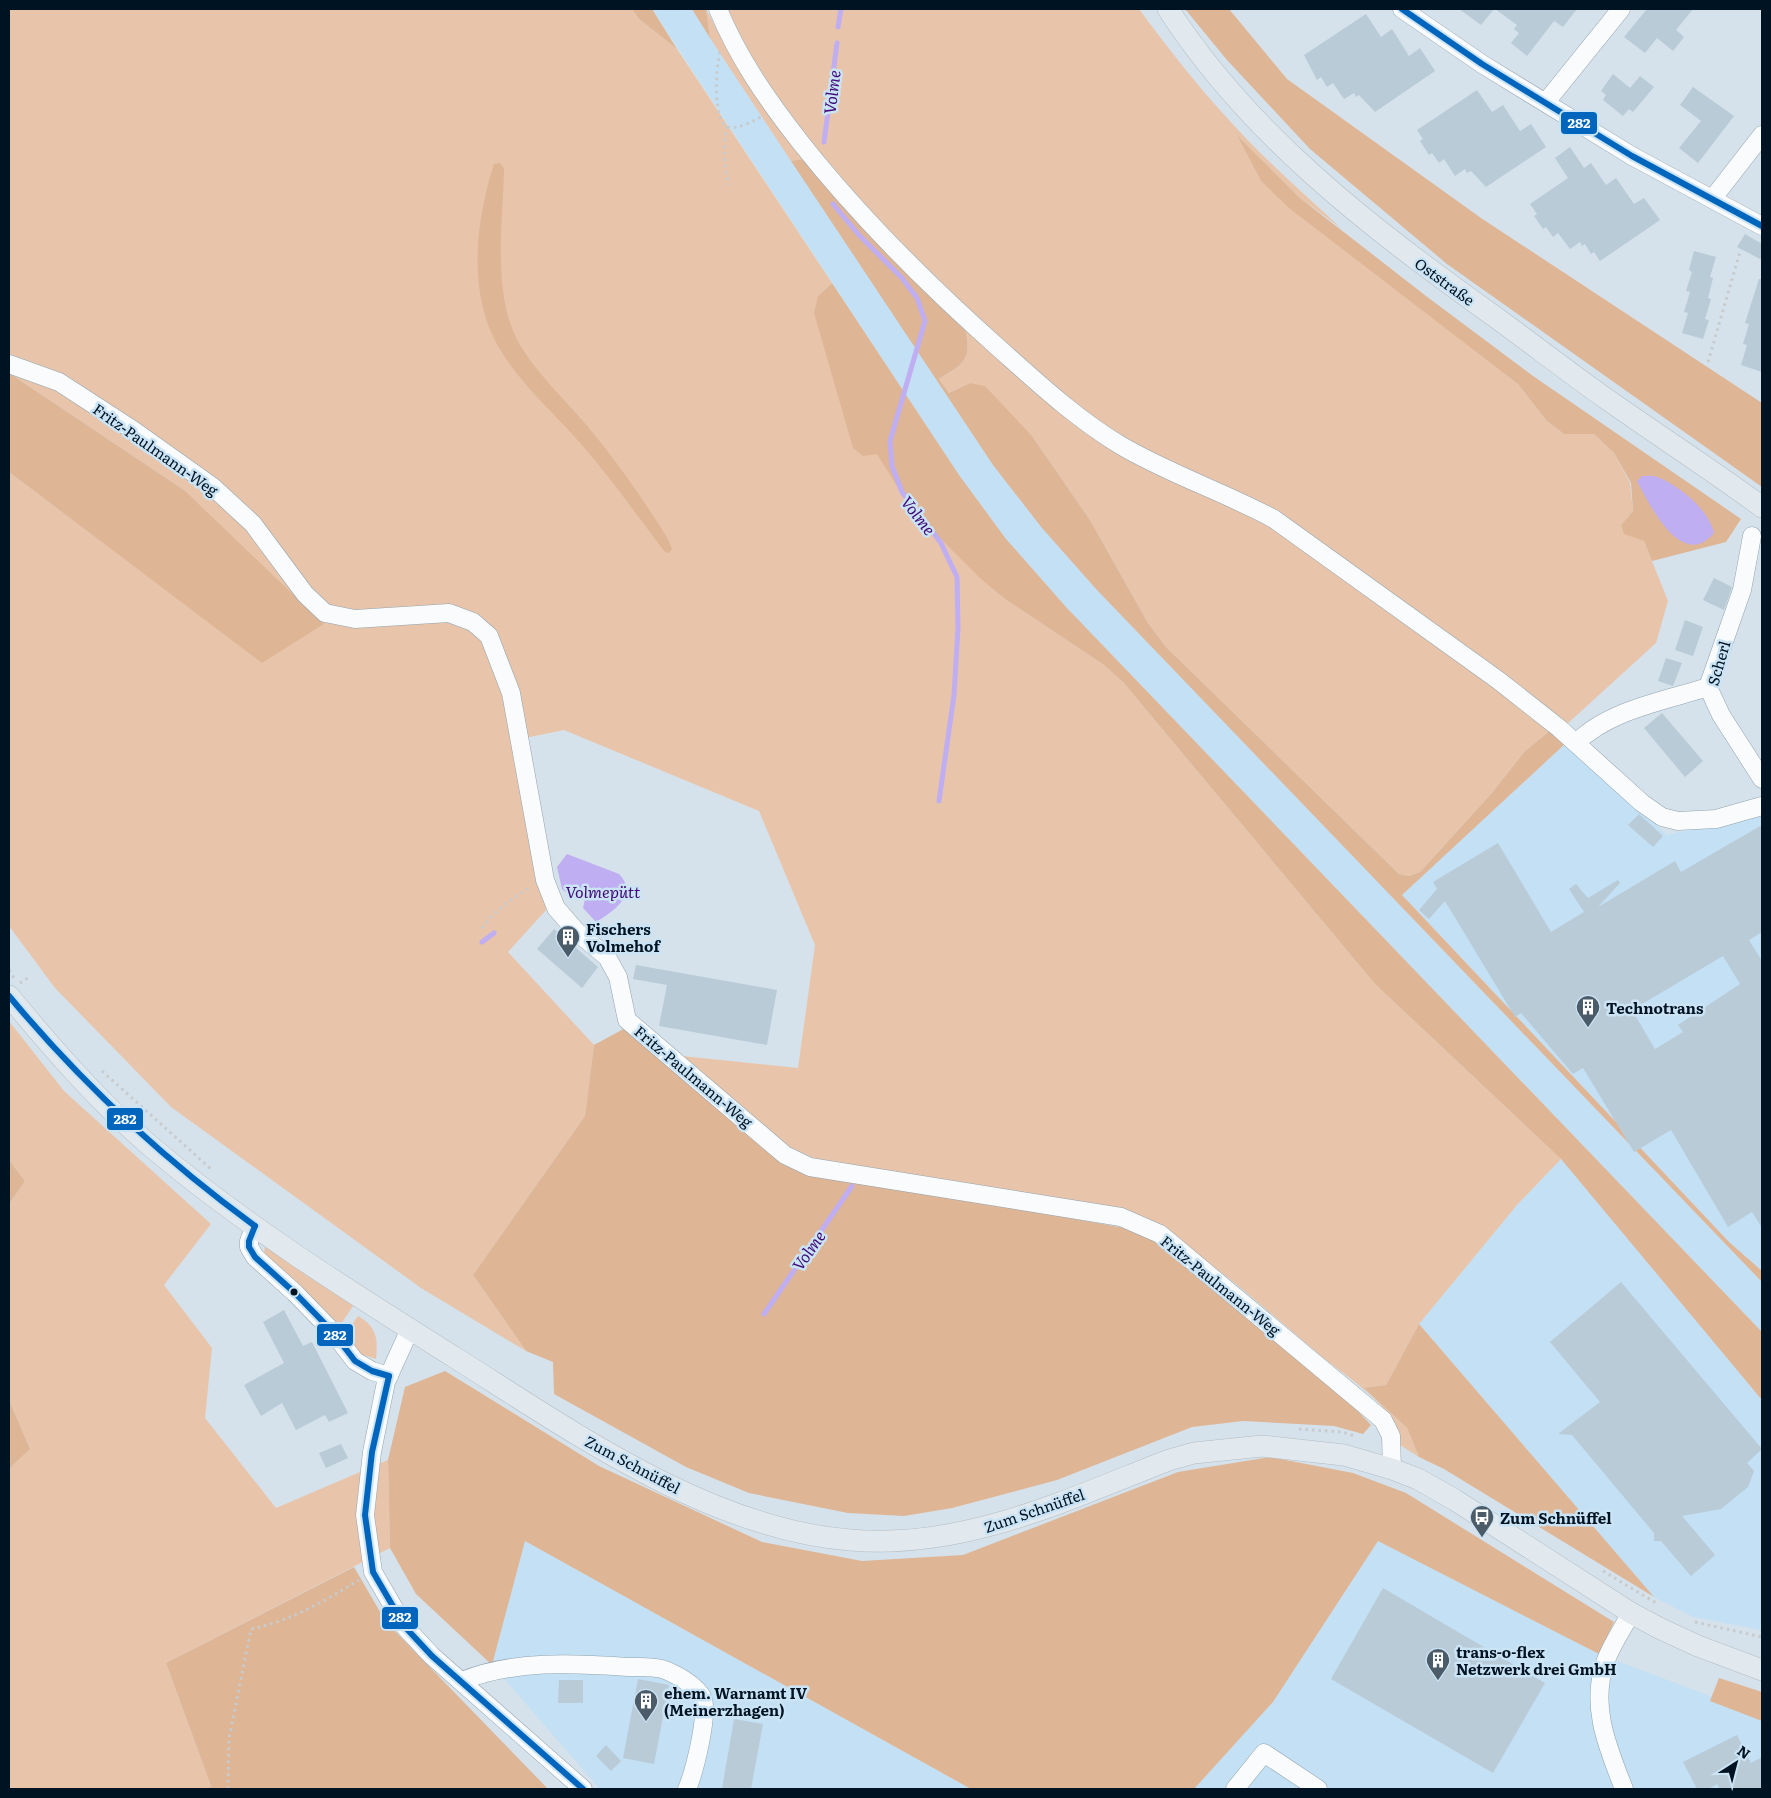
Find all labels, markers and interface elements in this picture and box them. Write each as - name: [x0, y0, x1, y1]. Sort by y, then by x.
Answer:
- water label: Volme: [816, 69, 846, 115]
- line badge: 282: [1560, 111, 1598, 135]
- text: 282: [1567, 112, 1591, 132]
- street label: Oststraße: [1410, 251, 1480, 311]
- street label: Fritz-Paulmann-Weg: [89, 397, 224, 501]
- water label: Volme: [896, 490, 942, 540]
- street label: Scherl: [1701, 638, 1735, 688]
- water label: Volmepütt: [566, 879, 641, 903]
- place label: Fischers Volmehof: [586, 917, 661, 957]
- building icon: Fischers Volmehof: [555, 924, 581, 958]
- building icon: Technotrans: [1575, 994, 1601, 1028]
- place label: Technotrans: [1606, 996, 1704, 1019]
- street label: Fritz-Paulmann-Weg: [630, 1019, 759, 1133]
- line badge: 282: [106, 1107, 144, 1131]
- text: 282: [113, 1108, 137, 1128]
- water label: Volme: [786, 1225, 830, 1275]
- street label: Fritz-Paulmann-Weg: [1156, 1229, 1286, 1341]
- unlabelled marker: [289, 1287, 299, 1297]
- line badge: 282: [316, 1323, 354, 1347]
- text: 282: [323, 1324, 347, 1344]
- street label: Zum Schnüffel: [581, 1429, 685, 1499]
- street label: Zum Schnüffel: [981, 1482, 1087, 1538]
- bus stop icon: Zum Schnüffel: [1469, 1504, 1495, 1538]
- place label: Zum Schnüffel: [1500, 1506, 1612, 1529]
- line badge: 282: [381, 1606, 419, 1630]
- text: 282: [388, 1606, 412, 1626]
- place label: trans-o-flex Netzwerk drei GmbH: [1456, 1640, 1617, 1680]
- building icon: trans-o-flex Netzwerk drei GmbH: [1425, 1647, 1451, 1681]
- place label: ehem. Warnamt IV (Meinerzhagen): [664, 1681, 808, 1721]
- building icon: ehem. Warnamt IV (Meinerzhagen): [633, 1688, 659, 1722]
- north arrow: [1711, 1738, 1761, 1788]
- text: N: [1734, 1740, 1755, 1763]

